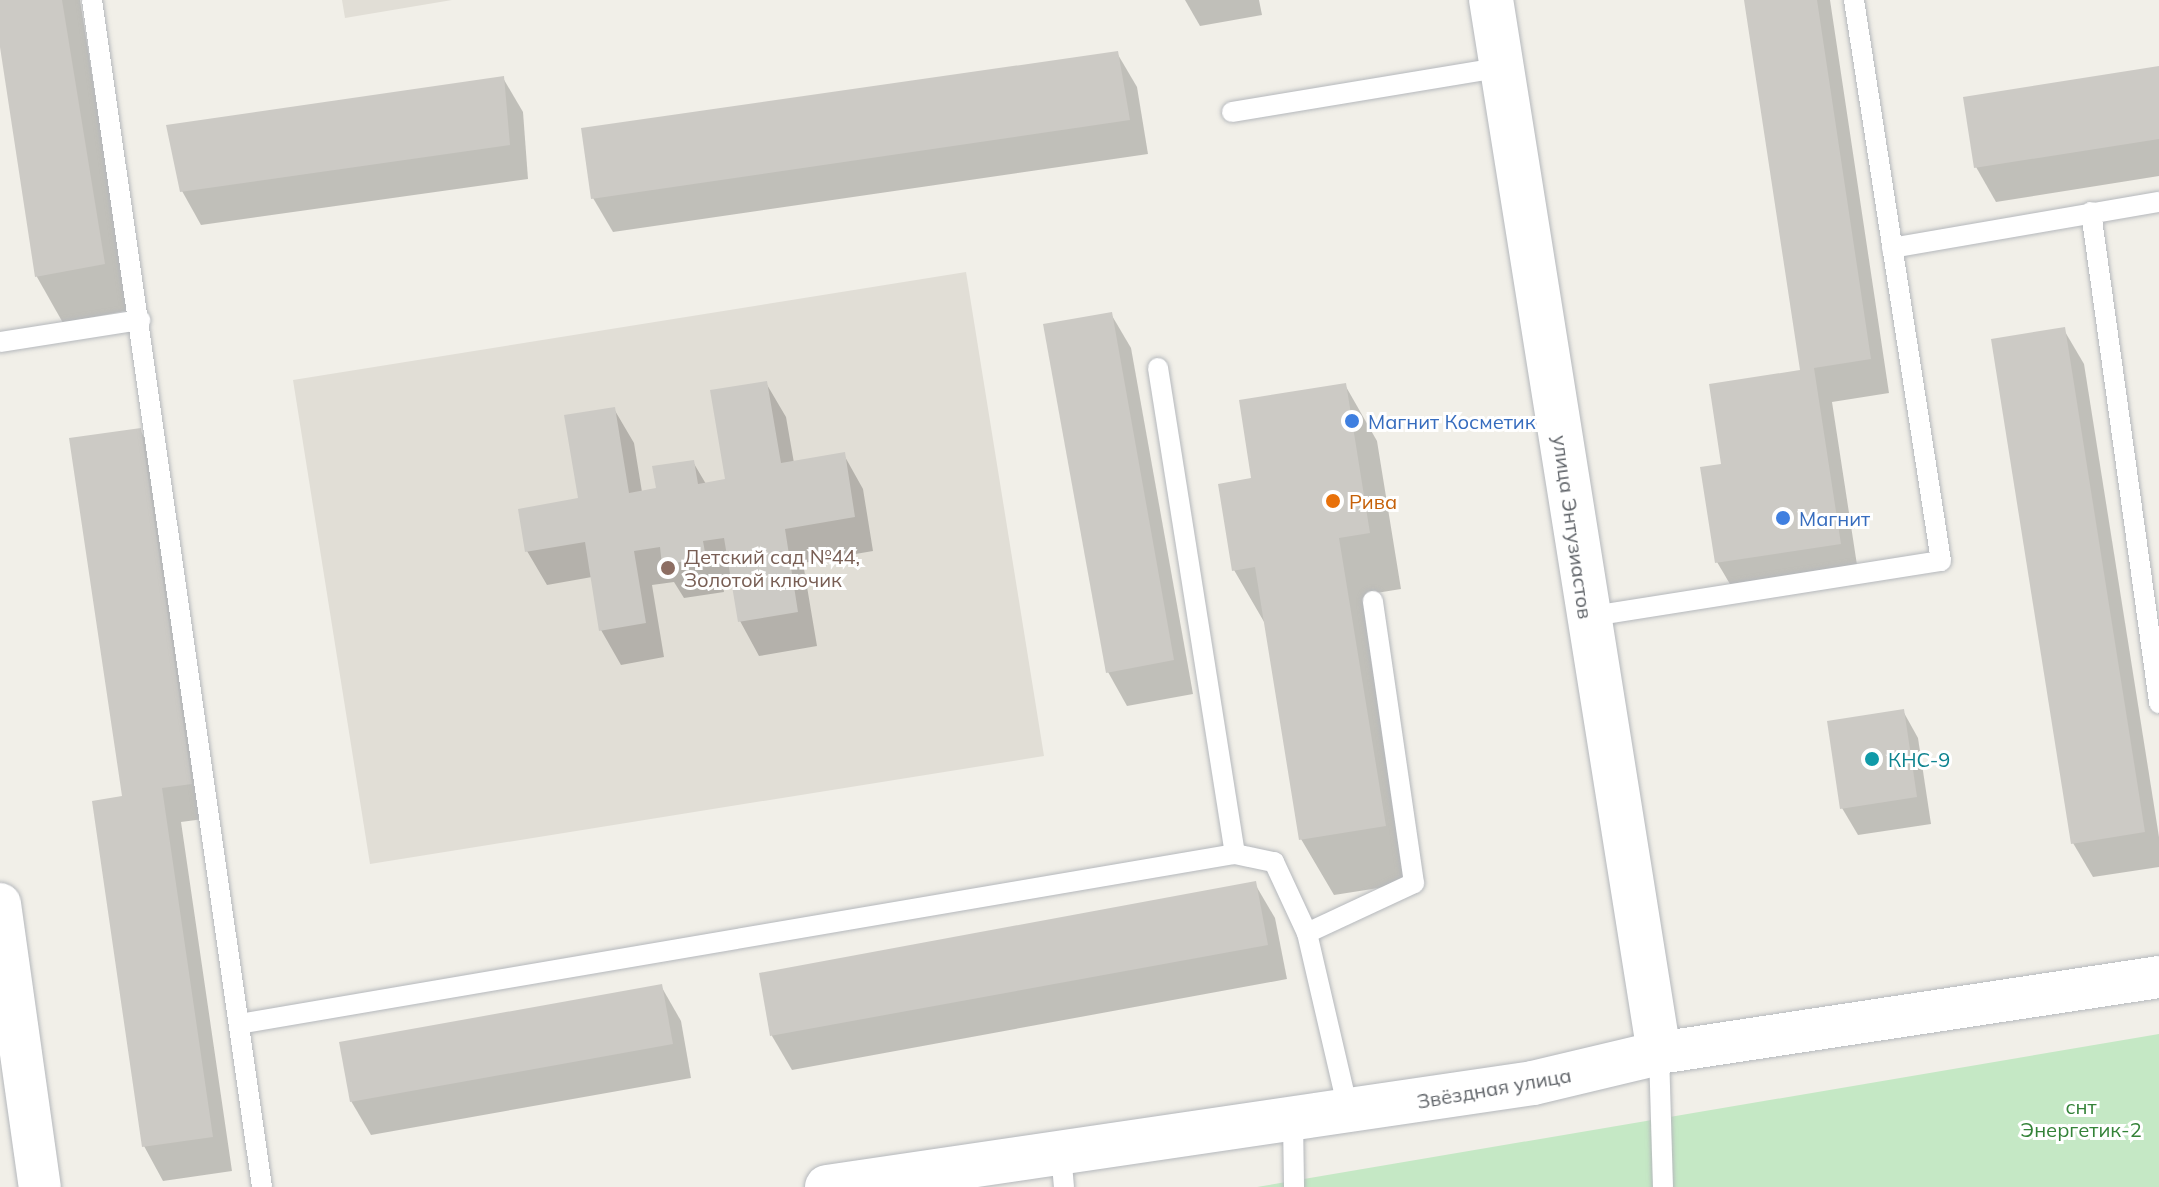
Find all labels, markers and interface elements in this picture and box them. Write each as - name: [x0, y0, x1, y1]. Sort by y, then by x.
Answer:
- place label: Магнит Косметик: [1368, 409, 1535, 433]
- marker: Магнит Косметик: [1343, 412, 1361, 430]
- street label: улица Энтузиастов: [1548, 434, 1598, 620]
- place label: Рива: [1349, 489, 1397, 513]
- marker: Рива: [1324, 492, 1342, 510]
- place label: Магнит: [1799, 506, 1870, 530]
- marker: Магнит: [1774, 509, 1792, 527]
- place label: Детский сад №44, Золотой ключик: [684, 544, 860, 591]
- marker: Детский сад №44, Золотой ключик: [659, 559, 677, 577]
- place label: КНС-9: [1888, 747, 1950, 771]
- marker: КНС-9: [1863, 750, 1881, 768]
- street label: Звёздная улица: [1415, 1063, 1573, 1113]
- park label: снт Энергетик-2: [2020, 1094, 2142, 1141]

